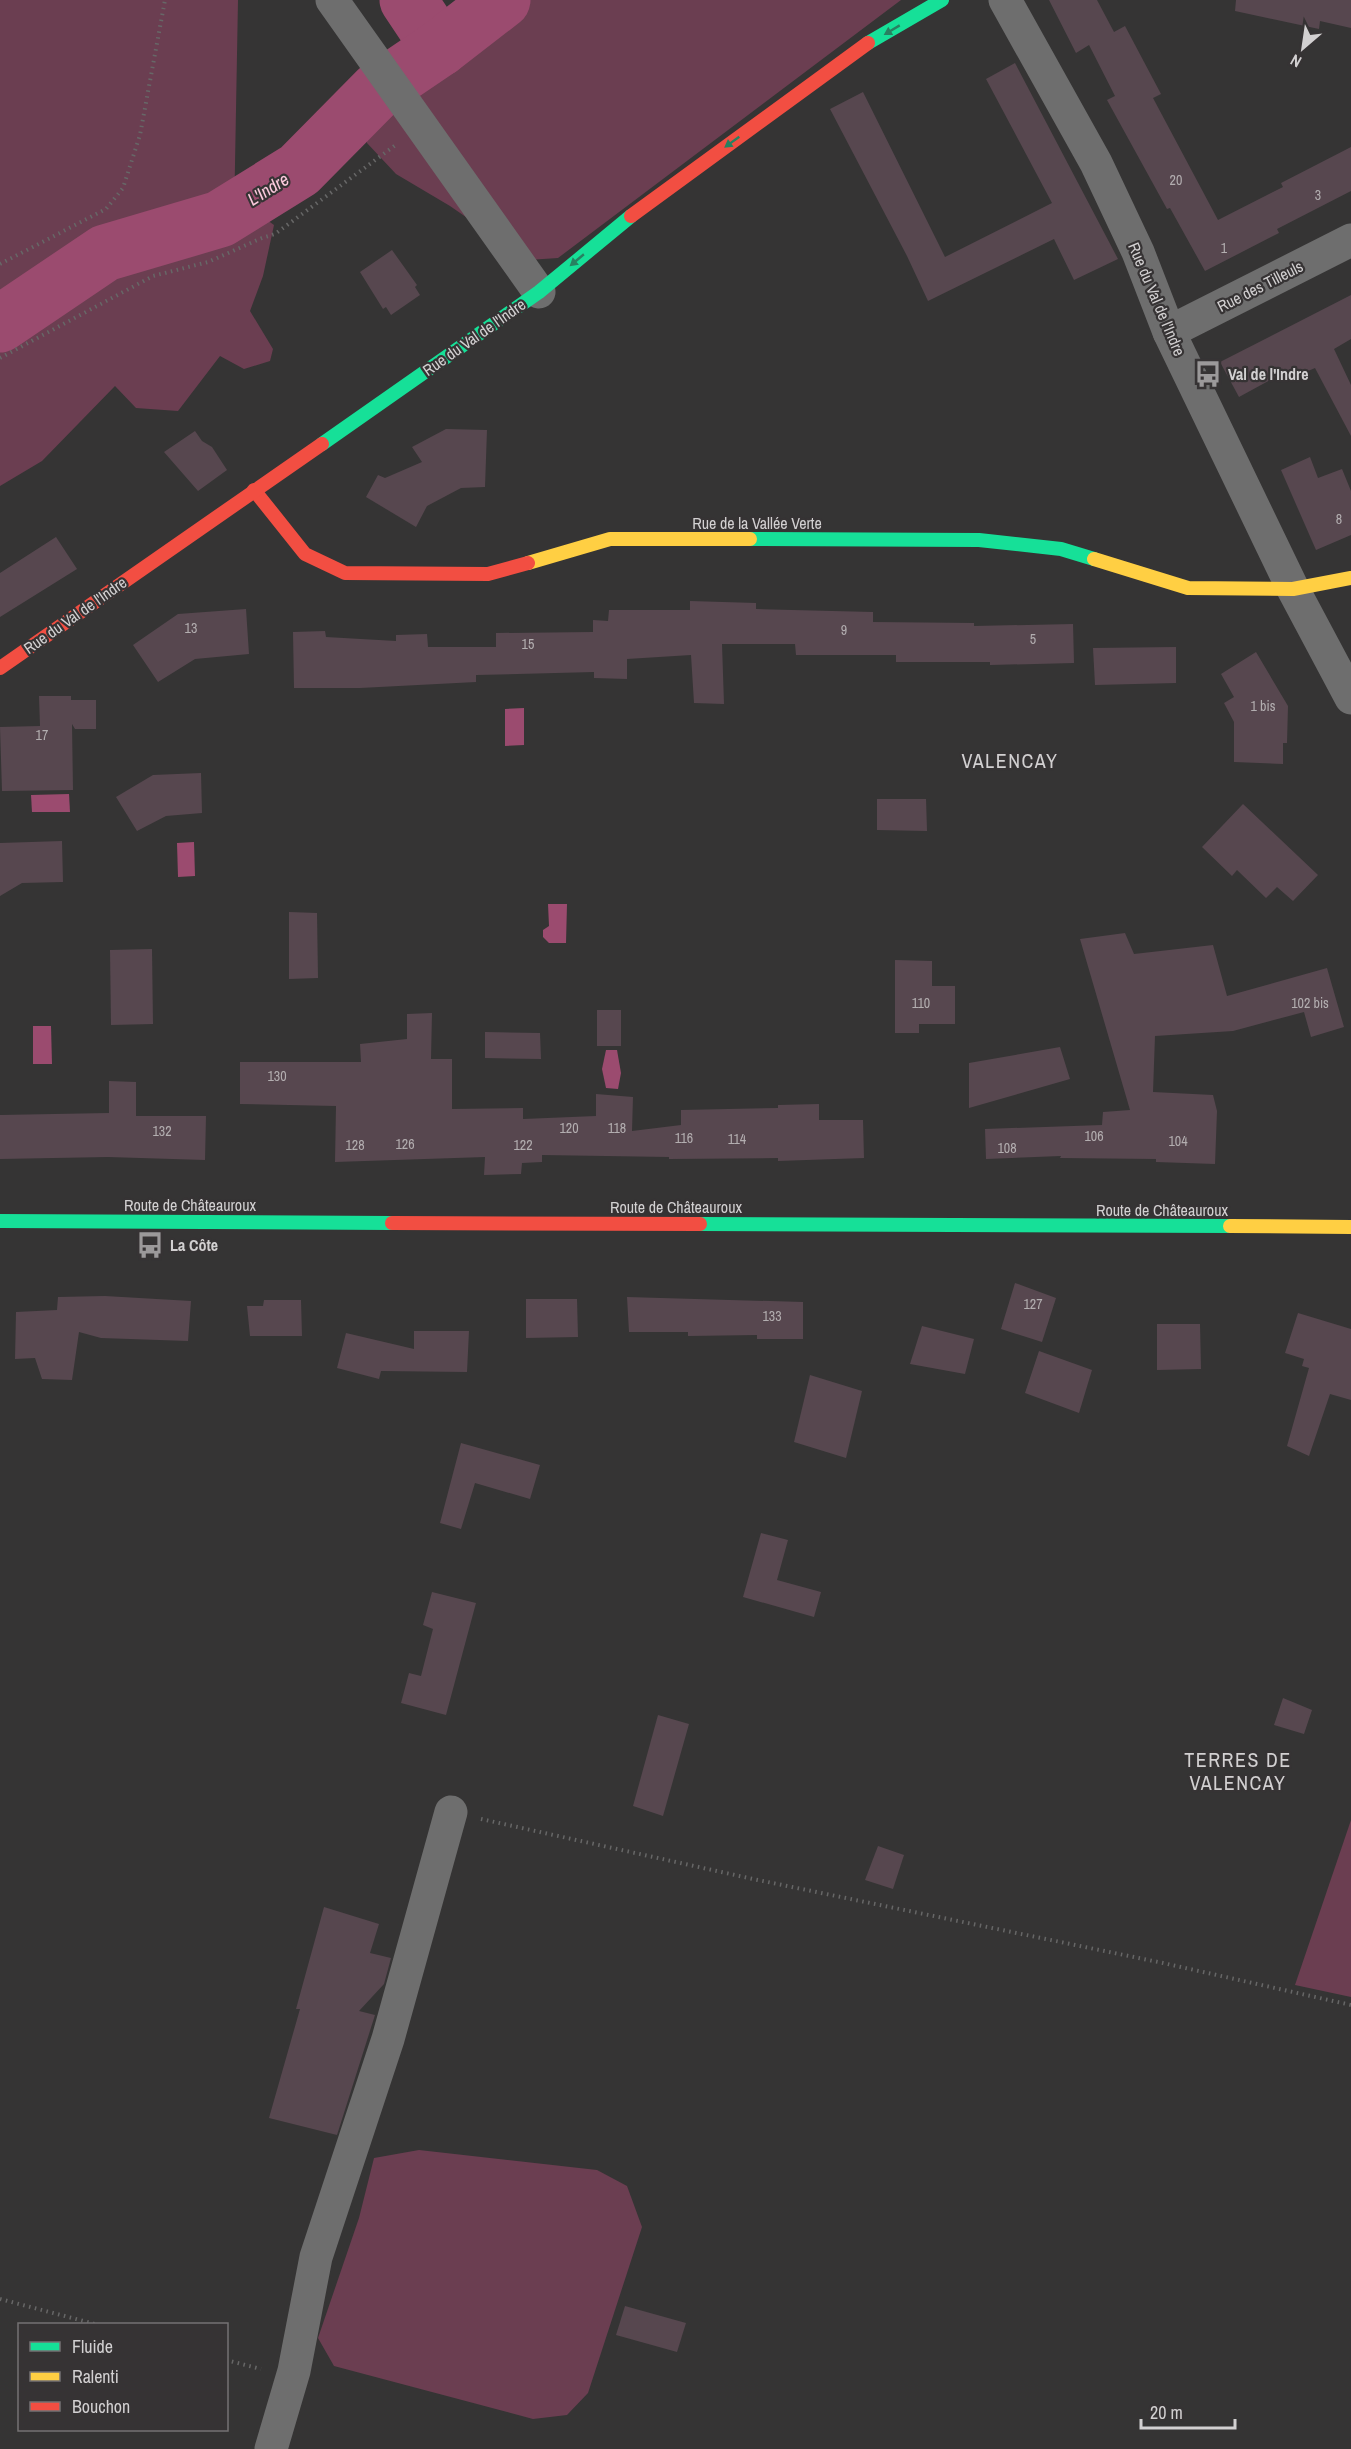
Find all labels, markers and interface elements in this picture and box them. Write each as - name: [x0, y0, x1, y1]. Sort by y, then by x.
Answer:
- north arrow: [1273, 18, 1333, 78]
- one-way arrow: [884, 24, 900, 35]
- text: N: [1286, 49, 1305, 73]
- one-way arrow: [725, 136, 741, 148]
- water label: L'Indre: [242, 167, 294, 211]
- house number: 20: [1170, 171, 1182, 189]
- house number: 3: [1315, 186, 1321, 204]
- street label: Rue du Val de l'Indre: [1123, 239, 1191, 359]
- house number: 1: [1221, 239, 1228, 257]
- one-way arrow: [569, 253, 585, 266]
- street label: Rue des Tilleuls: [1213, 255, 1307, 317]
- street label: Rue du Val de l'Indre: [418, 293, 530, 381]
- bus stop icon: Val de l'Indre: [1193, 359, 1223, 389]
- place label: Val de l'Indre: [1228, 363, 1308, 385]
- house number: 8: [1336, 510, 1342, 528]
- street label: Rue de la Vallée Verte: [692, 512, 822, 534]
- street label: Rue du Val de l'Indre: [19, 571, 131, 659]
- house number: 13: [185, 619, 197, 637]
- house number: 9: [841, 621, 847, 639]
- house number: 5: [1030, 630, 1036, 648]
- house number: 15: [522, 635, 534, 653]
- house number: 1 bis: [1251, 697, 1276, 715]
- house number: 17: [36, 726, 48, 744]
- district label: VALENCAY: [961, 747, 1059, 774]
- house number: 110: [912, 994, 930, 1012]
- house number: 102 bis: [1291, 994, 1329, 1012]
- house number: 130: [267, 1067, 287, 1085]
- house number: 120: [559, 1119, 579, 1137]
- house number: 118: [608, 1119, 626, 1137]
- house number: 132: [152, 1122, 172, 1140]
- house number: 106: [1084, 1127, 1104, 1145]
- house number: 116: [675, 1129, 693, 1147]
- house number: 114: [728, 1130, 747, 1148]
- house number: 104: [1168, 1132, 1188, 1150]
- house number: 126: [395, 1135, 415, 1153]
- house number: 128: [345, 1136, 365, 1154]
- house number: 122: [513, 1136, 533, 1154]
- house number: 108: [997, 1139, 1017, 1157]
- street label: Route de Châteauroux: [124, 1194, 256, 1216]
- street label: Route de Châteauroux: [610, 1196, 742, 1218]
- street label: Route de Châteauroux: [1096, 1199, 1228, 1221]
- bus stop icon: La Côte: [135, 1230, 165, 1260]
- place label: La Côte: [170, 1234, 218, 1256]
- house number: 127: [1023, 1295, 1043, 1313]
- house number: 133: [762, 1307, 782, 1325]
- district label: TERRES DE VALENCAY: [1184, 1746, 1292, 1796]
- legend: [18, 2323, 228, 2431]
- text: Fluide: [72, 2334, 113, 2359]
- text: Ralenti: [72, 2364, 119, 2389]
- scale bar: [1141, 2392, 1236, 2430]
- text: Bouchon: [72, 2394, 130, 2419]
- text: 20 m: [1150, 2400, 1183, 2425]

